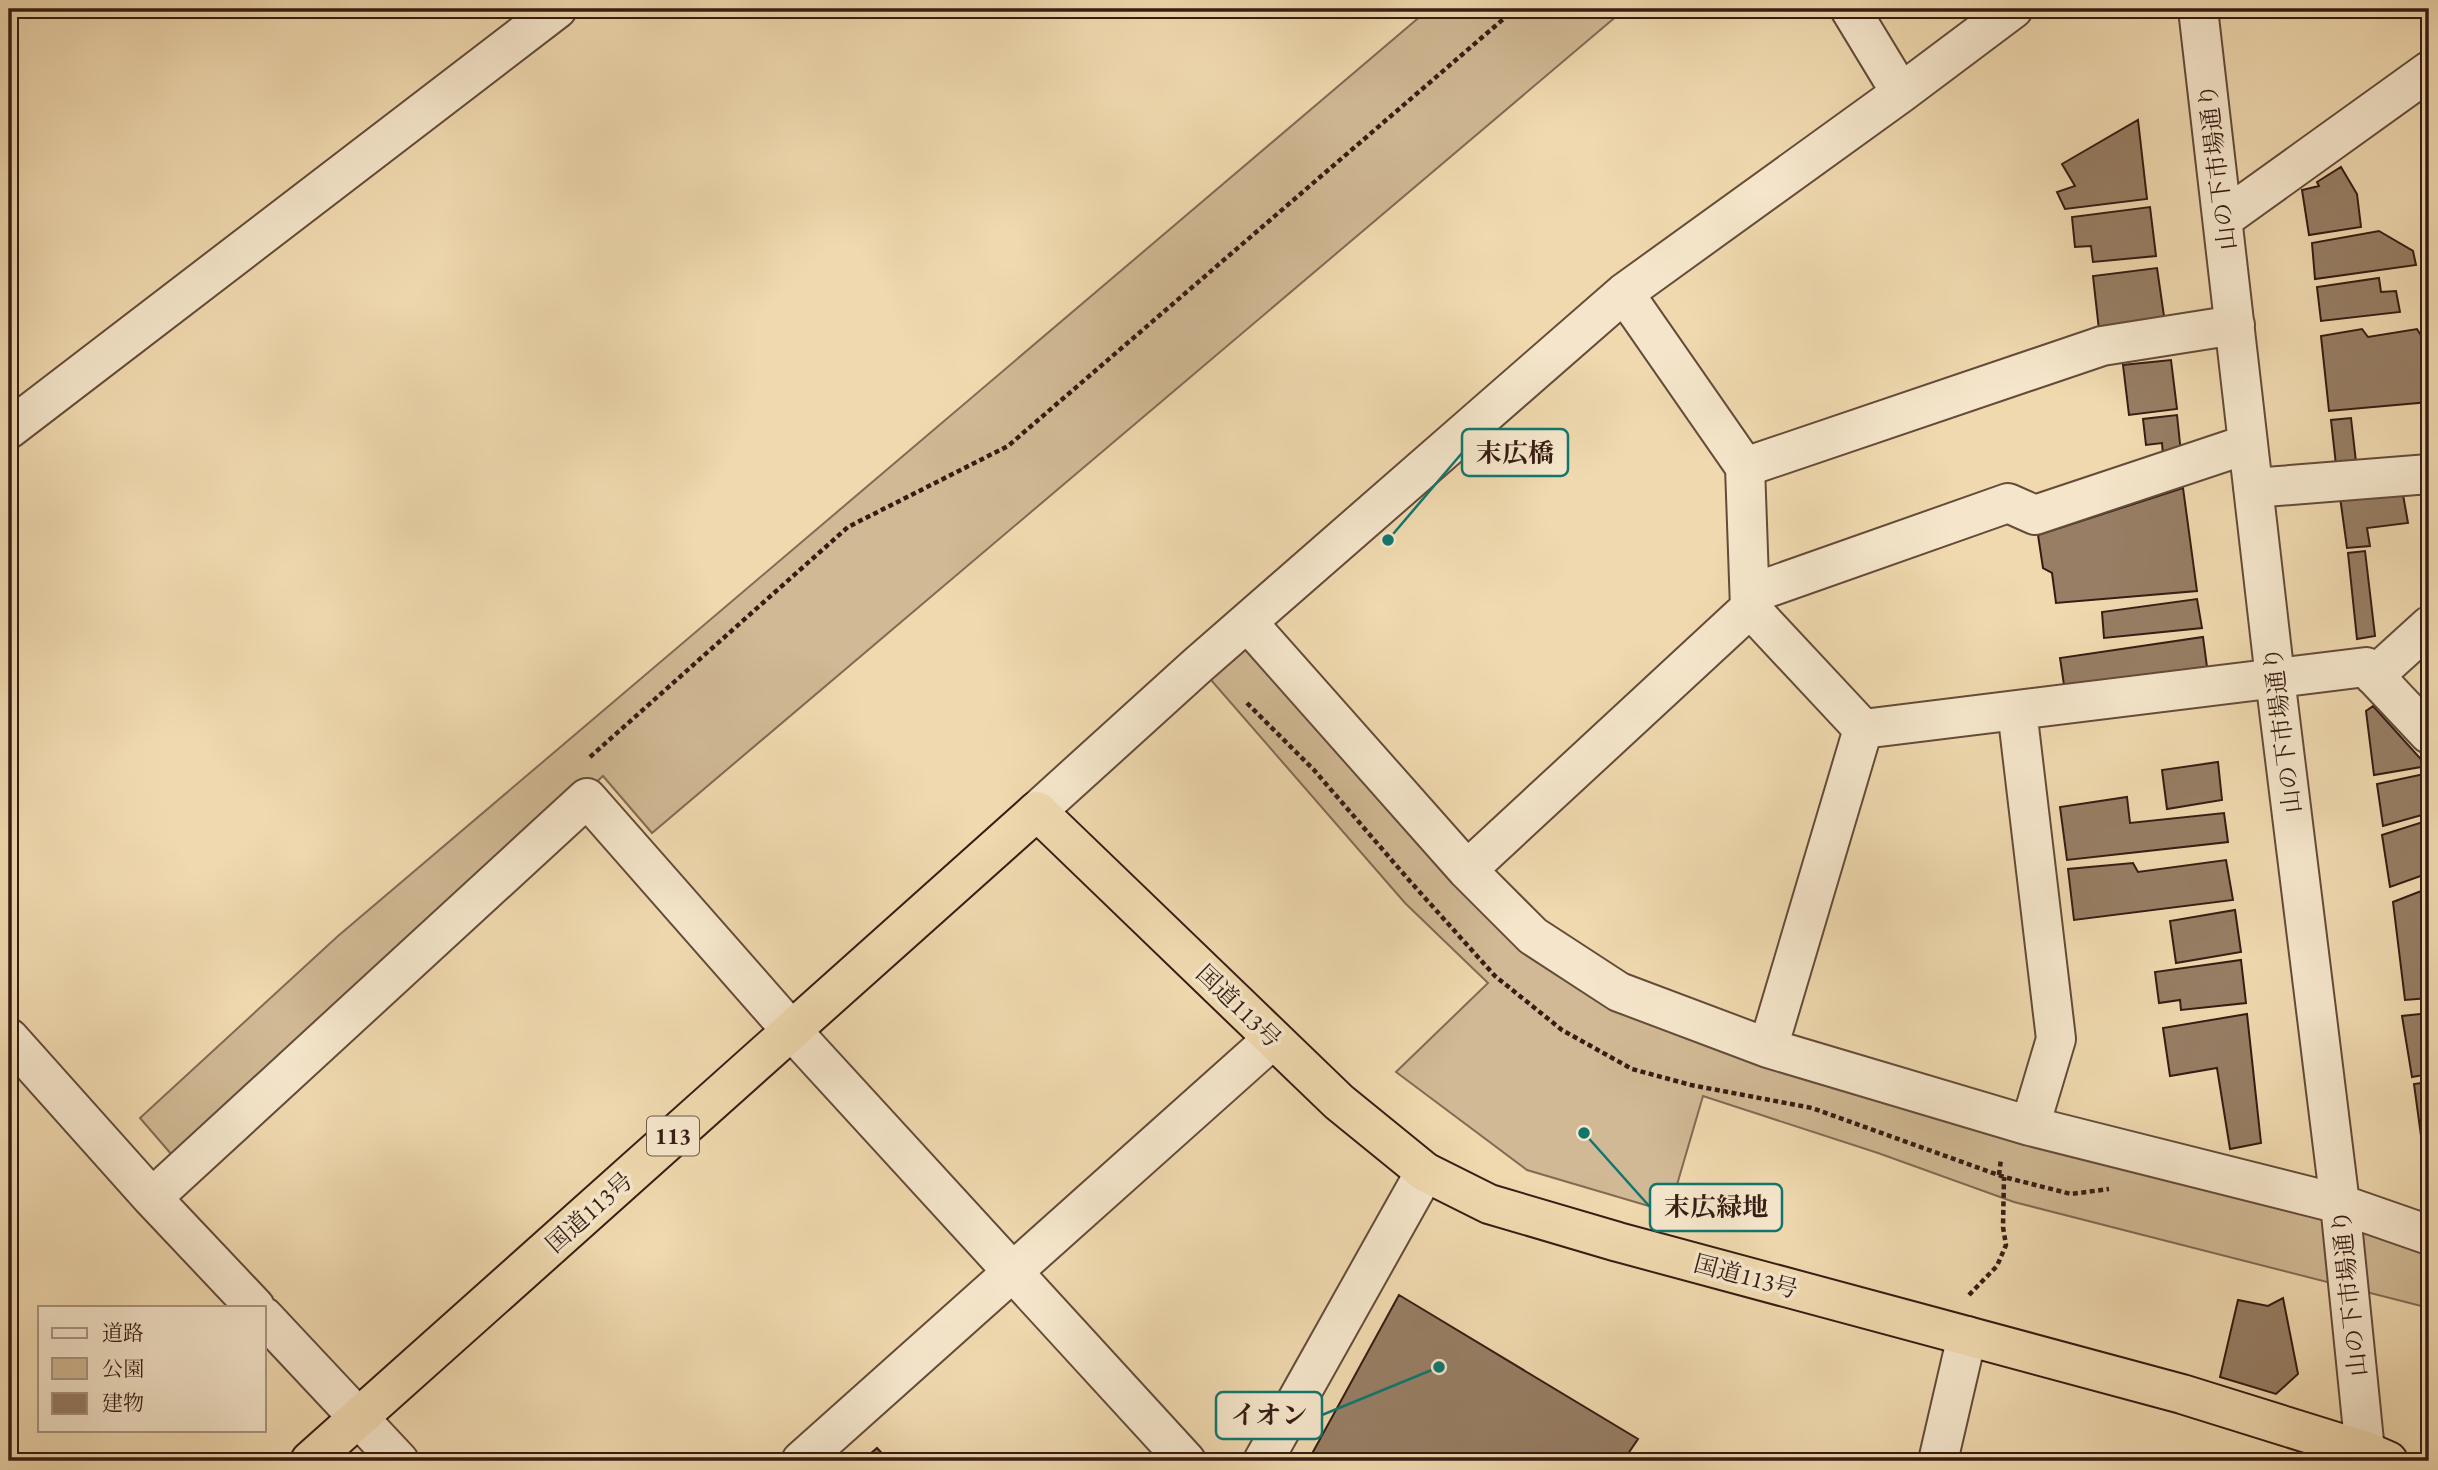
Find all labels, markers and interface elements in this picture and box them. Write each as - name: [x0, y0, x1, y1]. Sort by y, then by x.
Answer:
- street label: 山の下市場通り: [2191, 82, 2243, 252]
- callout: 末広橋: [1462, 429, 1568, 476]
- text: 末広橋: [1476, 436, 1554, 470]
- street label: 山の下市場通り: [2256, 645, 2308, 815]
- street label: 国道113号: [1190, 958, 1288, 1054]
- road number: 113: [647, 1116, 699, 1156]
- street label: 国道113号: [539, 1165, 639, 1259]
- callout: 末広緑地: [1650, 1184, 1782, 1231]
- text: 末広緑地: [1664, 1190, 1768, 1224]
- street label: 山の下市場通り: [2325, 1208, 2373, 1378]
- street label: 国道113号: [1691, 1247, 1801, 1305]
- legend: [38, 1306, 266, 1432]
- text: 道路: [102, 1319, 144, 1346]
- text: 公園: [102, 1355, 144, 1382]
- text: 建物: [102, 1389, 144, 1416]
- callout: イオン: [1216, 1392, 1322, 1439]
- text: イオン: [1230, 1398, 1308, 1432]

